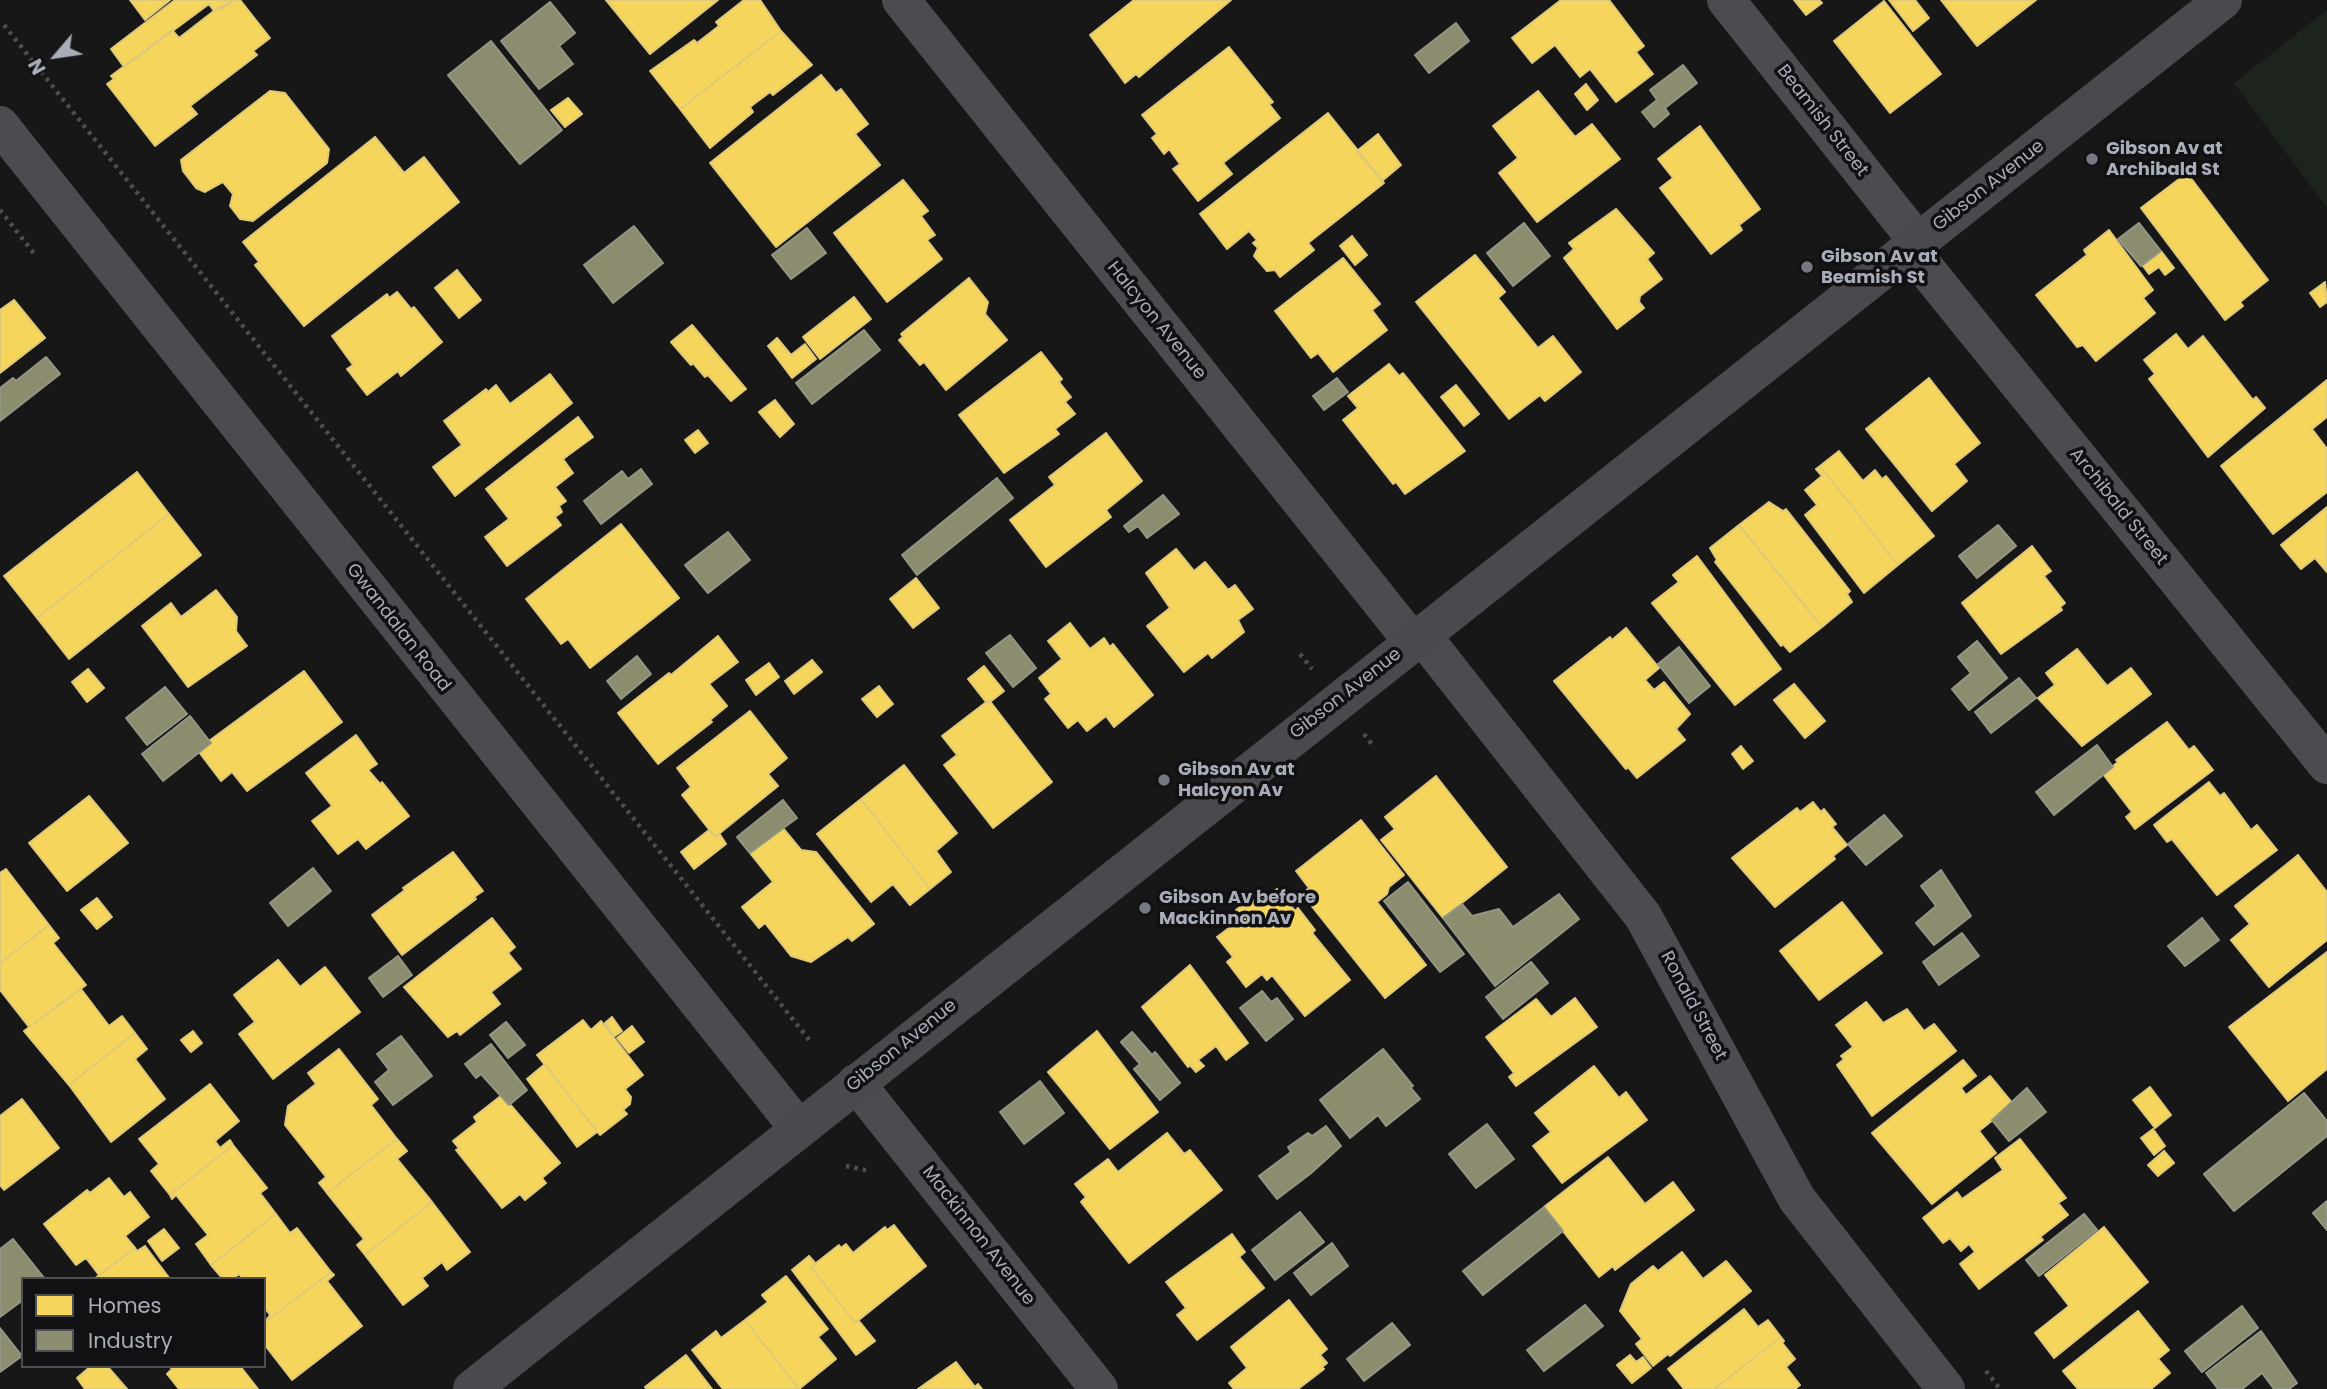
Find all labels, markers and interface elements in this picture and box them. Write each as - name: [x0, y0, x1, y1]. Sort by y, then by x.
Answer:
- north arrow: [21, 21, 91, 91]
- text: N: [22, 54, 52, 79]
- street label: Beamish Street: [1772, 61, 1872, 181]
- street label: Gibson Avenue: [1929, 136, 2049, 236]
- place label: Gibson Av at Archibald St: [2106, 138, 2223, 180]
- marker: Gibson Av at Archibald St: [2084, 151, 2100, 167]
- place label: Gibson Av at Beamish St: [1821, 246, 1938, 288]
- street label: Halcyon Avenue: [1102, 258, 1210, 384]
- marker: Gibson Av at Beamish St: [1799, 259, 1815, 275]
- street label: Archibald Street: [2064, 444, 2172, 570]
- street label: Gwandalan Road: [341, 560, 455, 696]
- street label: Gibson Avenue: [1286, 644, 1406, 744]
- place label: Gibson Av at Halcyon Av: [1178, 759, 1295, 802]
- marker: Gibson Av at Halcyon Av: [1156, 772, 1172, 788]
- place label: Gibson Av before Mackinnon Av: [1159, 887, 1316, 930]
- marker: Gibson Av before Mackinnon Av: [1137, 900, 1153, 916]
- street label: Ronald Street: [1655, 948, 1731, 1064]
- street label: Gibson Avenue: [843, 995, 961, 1097]
- street label: Mackinnon Avenue: [917, 1162, 1039, 1310]
- legend: [21, 1277, 266, 1368]
- text: Homes: [88, 1291, 162, 1320]
- text: Industry: [88, 1326, 173, 1355]

